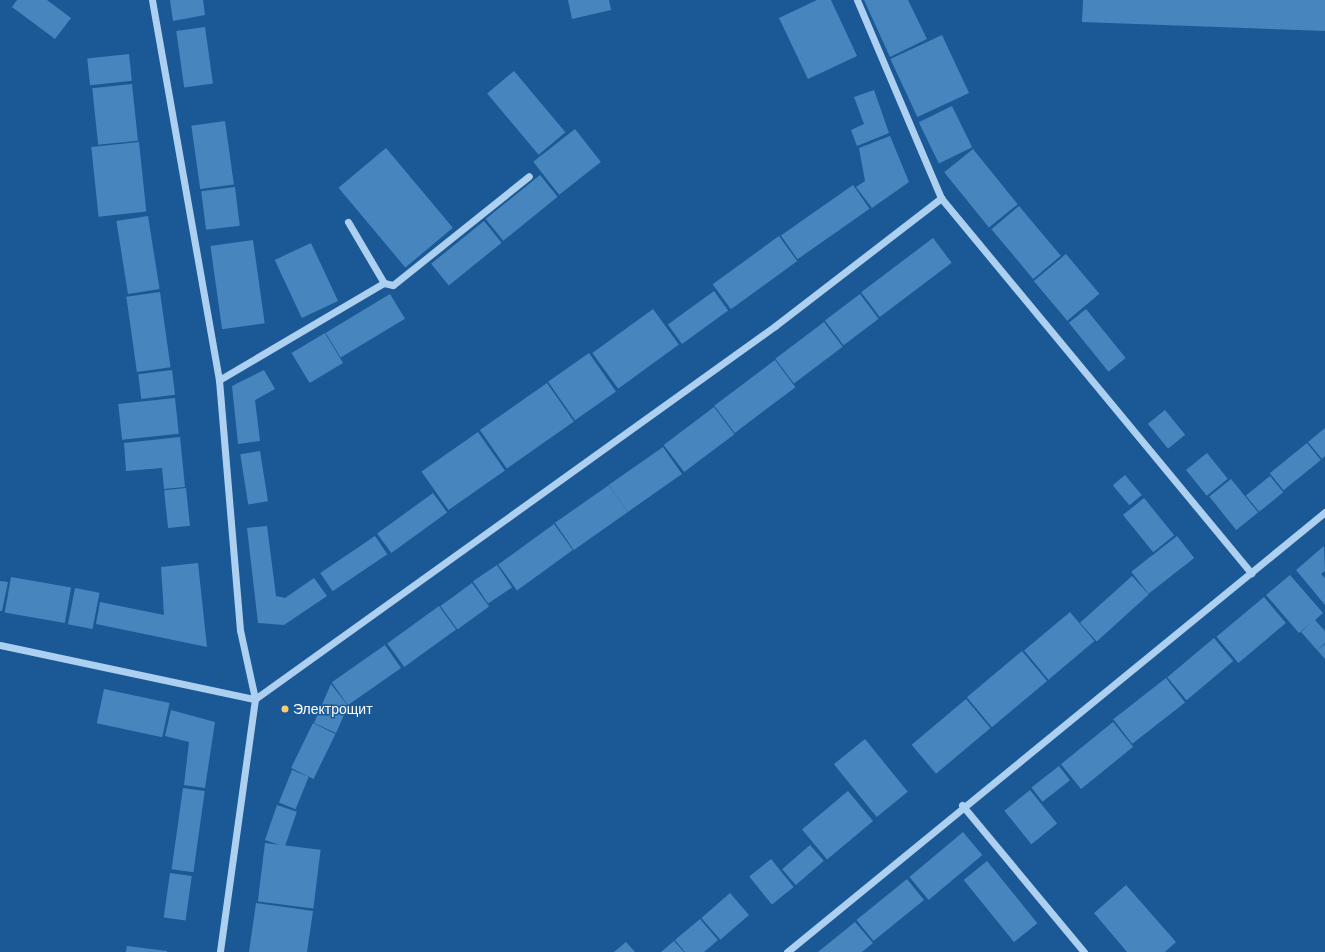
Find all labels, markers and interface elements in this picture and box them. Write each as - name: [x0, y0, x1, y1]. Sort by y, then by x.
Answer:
- place label: Электрощит: [293, 701, 373, 717]
- marker: Электрощит: [280, 704, 290, 714]

